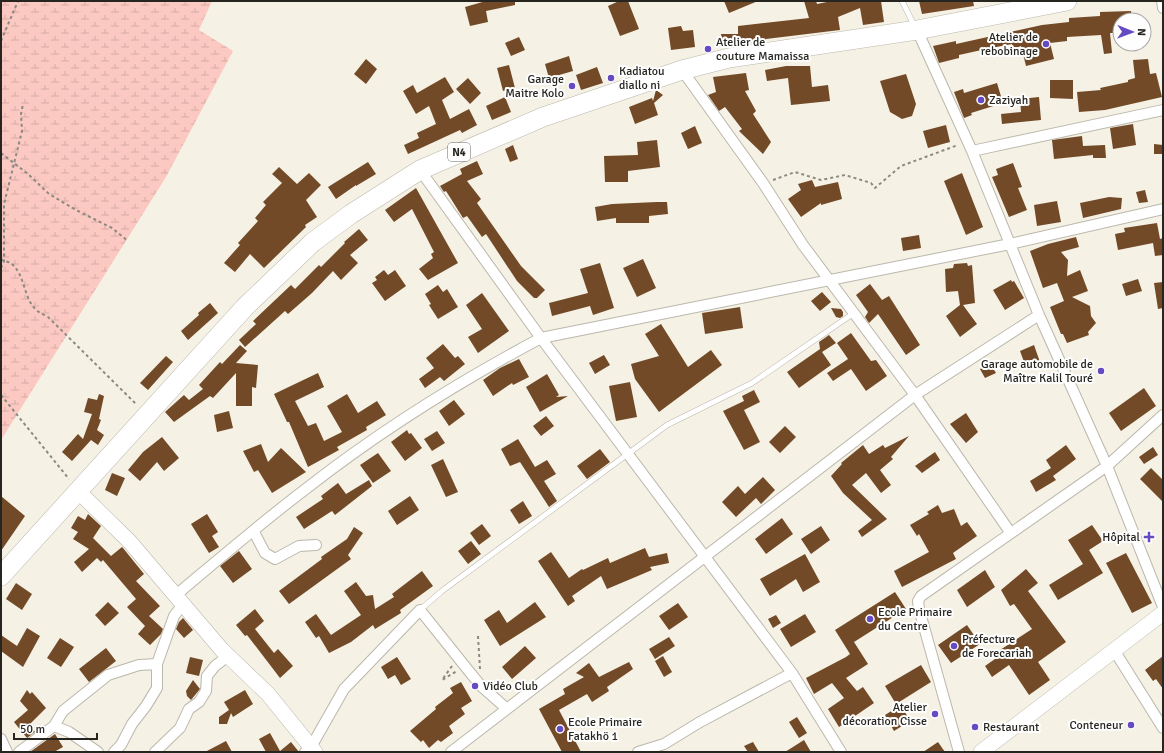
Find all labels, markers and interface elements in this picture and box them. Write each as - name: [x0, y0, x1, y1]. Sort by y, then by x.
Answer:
- north arrow: [1112, 12, 1152, 52]
- text: N: [1135, 28, 1148, 36]
- place label: Atelier de rebobinage: [981, 30, 1038, 59]
- place label: Atelier de couture Mamaissa: [716, 35, 809, 64]
- marker: Atelier de rebobinage: [1041, 39, 1051, 49]
- marker: Atelier de couture Mamaissa: [703, 44, 713, 54]
- place label: Kadiatou diallo ni: [619, 64, 665, 93]
- place label: Garage Maitre Kolo: [505, 72, 564, 101]
- marker: Kadiatou diallo ni: [606, 73, 616, 83]
- marker: Garage Maitre Kolo: [567, 81, 577, 91]
- place label: Zaziyah: [989, 93, 1028, 108]
- marker: Zaziyah: [976, 95, 986, 105]
- road number: N4: [448, 143, 470, 161]
- place label: Garage automobile de Maître Kalil Touré: [981, 357, 1093, 386]
- marker: Garage automobile de Maître Kalil Touré: [1096, 366, 1106, 376]
- place label: Hôpital: [1102, 530, 1140, 545]
- marker: Hôpital: [1143, 531, 1155, 543]
- place label: Ecole Primaire du Centre: [878, 605, 952, 634]
- marker: Ecole Primaire du Centre: [865, 614, 875, 624]
- place label: Préfecture de Forecariah: [962, 632, 1032, 661]
- marker: Préfecture de Forecariah: [949, 641, 959, 651]
- place label: Vidéo Club: [483, 679, 538, 694]
- marker: Vidéo Club: [470, 681, 480, 691]
- place label: Atelier décoration Cisse: [843, 700, 928, 729]
- marker: Atelier décoration Cisse: [930, 709, 940, 719]
- scale bar: [14, 715, 97, 741]
- place label: Ecole Primaire Fatakhö 1: [568, 715, 642, 744]
- place label: Conteneur: [1069, 718, 1124, 733]
- place label: Restaurant: [983, 720, 1039, 735]
- marker: Conteneur: [1126, 720, 1136, 730]
- text: 50 m: [20, 722, 45, 737]
- marker: Restaurant: [970, 722, 980, 732]
- marker: Ecole Primaire Fatakhö 1: [555, 724, 565, 734]

